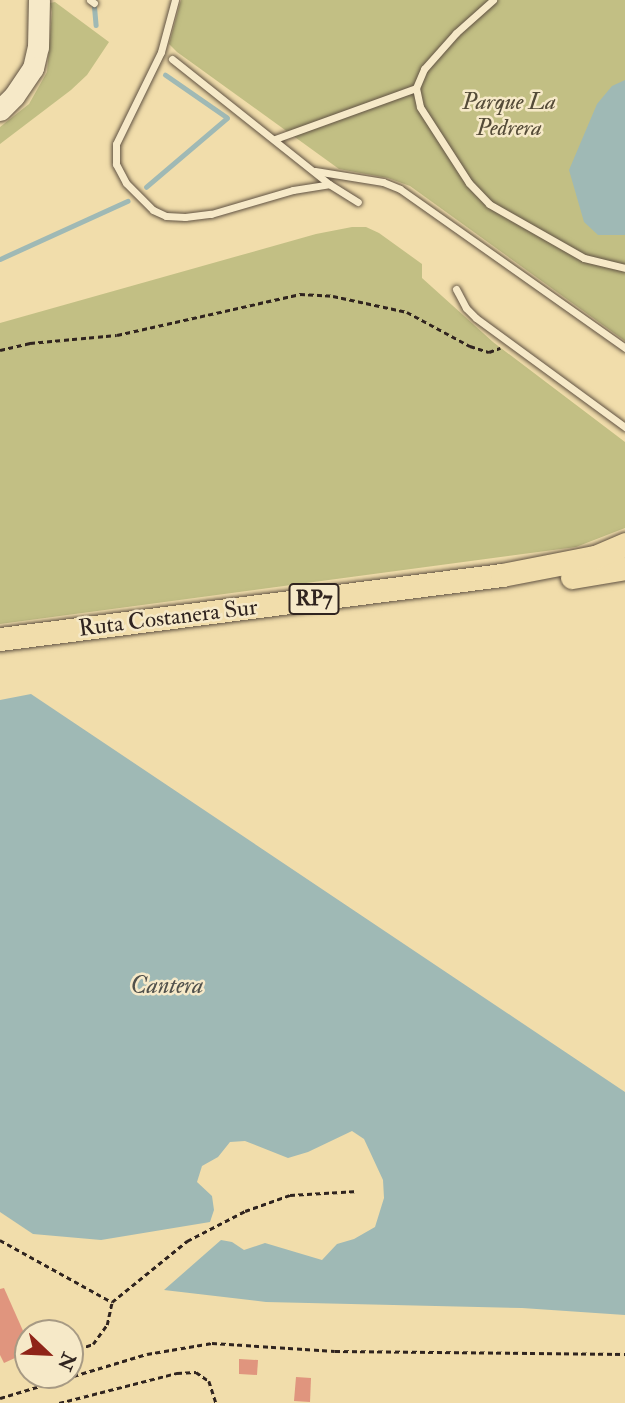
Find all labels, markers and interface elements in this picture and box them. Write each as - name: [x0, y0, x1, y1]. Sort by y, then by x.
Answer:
- park label: Parque La Pedrera: [462, 88, 556, 142]
- road number: RP7: [288, 582, 340, 616]
- street label: Ruta Costanera Sur: [77, 593, 259, 643]
- water label: Cantera: [131, 972, 203, 1000]
- north arrow: [14, 1319, 84, 1389]
- text: N: [52, 1349, 81, 1374]

